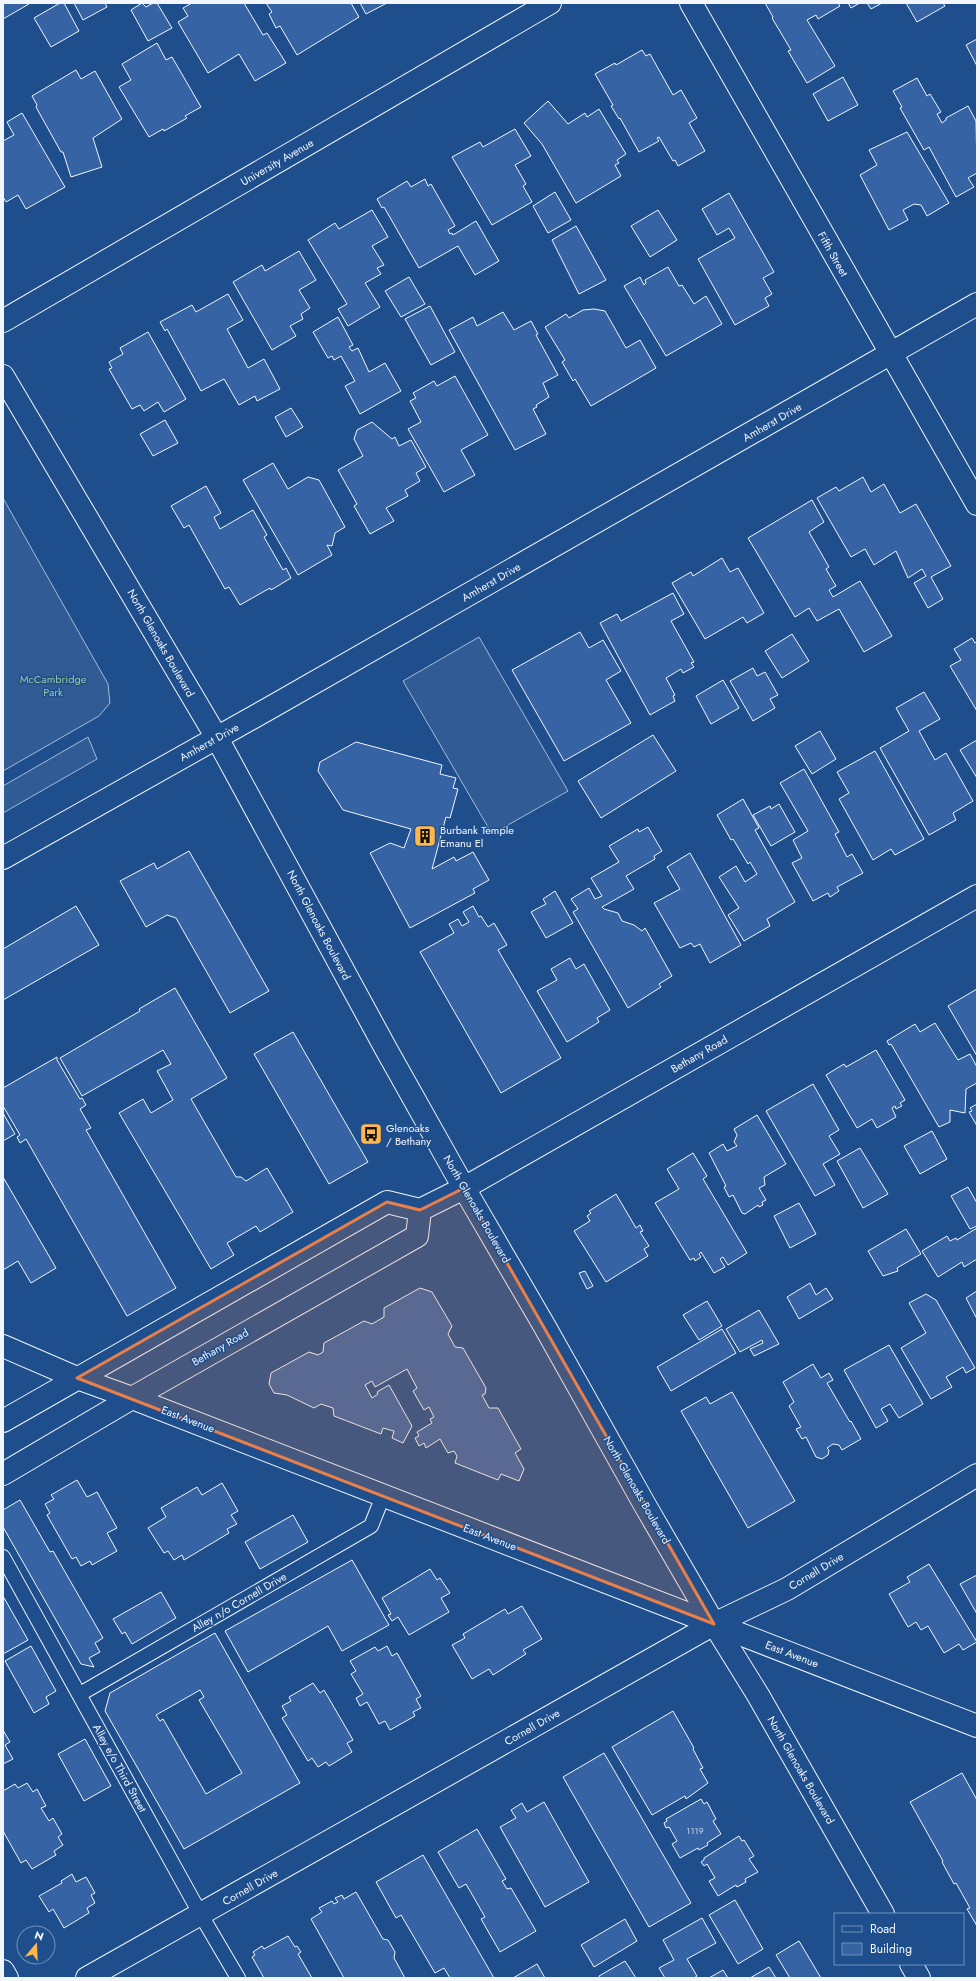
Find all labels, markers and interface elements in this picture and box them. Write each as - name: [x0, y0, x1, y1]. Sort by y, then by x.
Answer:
- street label: University Avenue: [237, 134, 317, 189]
- street label: Fifth Street: [814, 229, 852, 280]
- street label: Amherst Drive: [739, 398, 805, 445]
- street label: Amherst Drive: [458, 558, 524, 605]
- street label: North Glenoaks Boulevard: [123, 586, 199, 700]
- park label: McCambridge Park: [20, 671, 87, 700]
- street label: Amherst Drive: [176, 719, 242, 765]
- place label: Burbank Temple Emanu El: [440, 822, 514, 851]
- building icon: Burbank Temple Emanu El: [412, 823, 438, 849]
- street label: North Glenoaks Boulevard: [283, 867, 355, 983]
- street label: Bethany Road: [668, 1031, 730, 1077]
- place label: Glenoaks / Bethany: [386, 1120, 431, 1149]
- bus stop icon: Glenoaks / Bethany: [358, 1121, 384, 1147]
- street label: North Glenoaks Boulevard: [439, 1152, 515, 1266]
- street label: Bethany Road: [189, 1324, 251, 1370]
- street label: East Avenue: [159, 1401, 217, 1437]
- street label: North Glenoaks Boulevard: [599, 1433, 675, 1547]
- street label: East Avenue: [461, 1519, 519, 1555]
- street label: Cornell Drive: [785, 1548, 847, 1594]
- street label: Alley n/o Cornell Drive: [188, 1568, 290, 1636]
- street label: East Avenue: [763, 1636, 821, 1672]
- street label: Cornell Drive: [501, 1705, 563, 1749]
- street label: North Glenoaks Boulevard: [763, 1713, 839, 1827]
- street label: Alley e/o Third Street: [89, 1721, 151, 1815]
- house number: 1119: [686, 1824, 704, 1837]
- street label: Cornell Drive: [219, 1865, 281, 1909]
- legend: [834, 1913, 964, 1965]
- text: Road: [870, 1920, 896, 1938]
- north arrow: [16, 1925, 56, 1965]
- text: N: [33, 1927, 46, 1945]
- text: Building: [870, 1940, 912, 1958]

